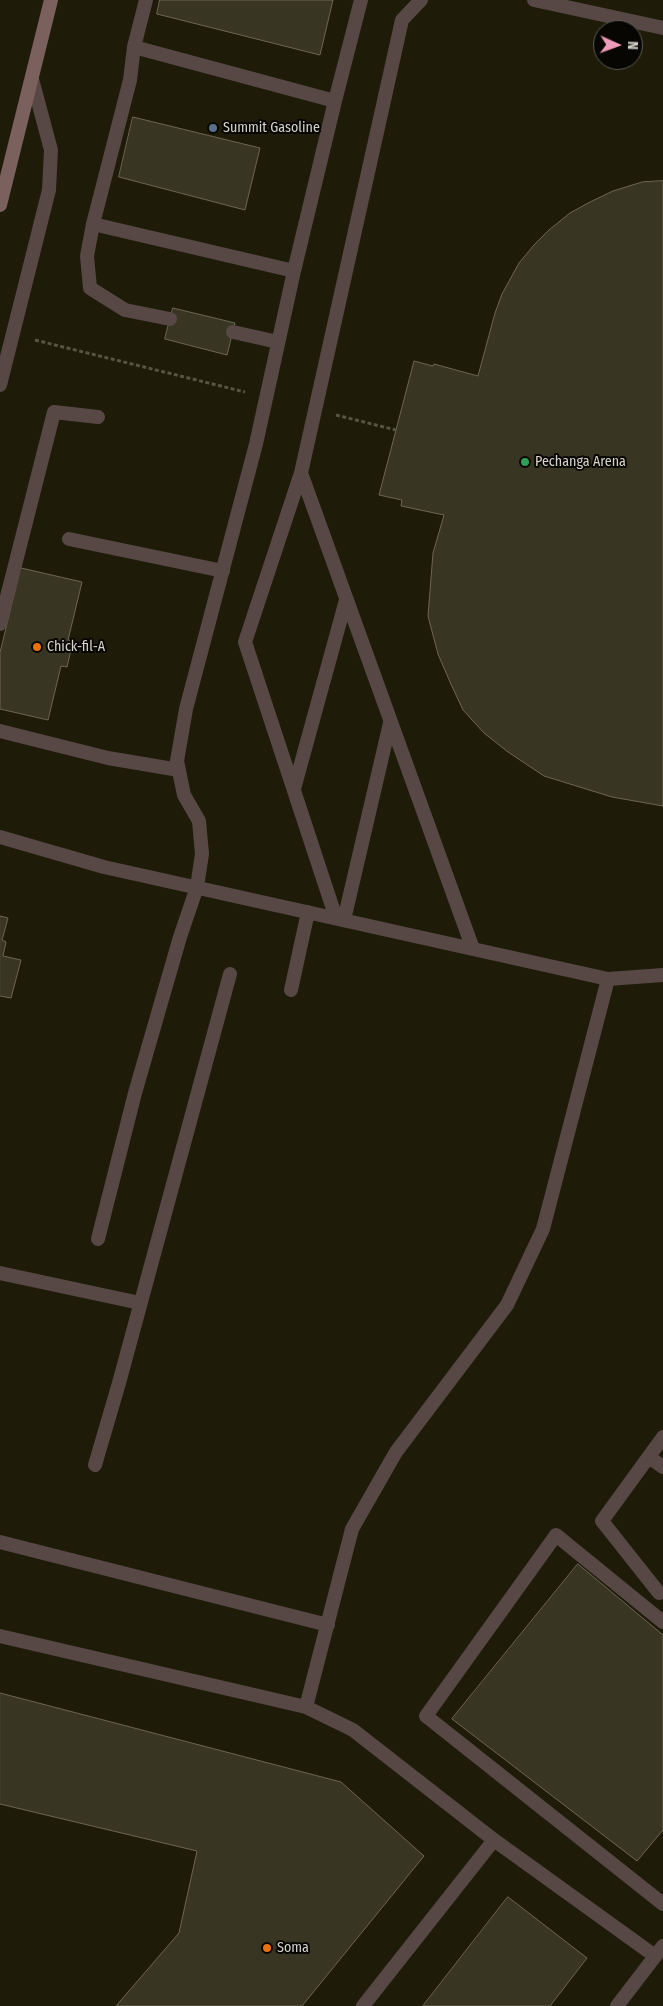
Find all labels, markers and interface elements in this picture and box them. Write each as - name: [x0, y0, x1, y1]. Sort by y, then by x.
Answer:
- north arrow: [593, 20, 643, 70]
- text: N: [624, 41, 641, 50]
- place label: Summit Gasoline: [223, 120, 320, 136]
- marker: Summit Gasoline: [207, 122, 219, 134]
- place label: Pechanga Arena: [535, 454, 626, 470]
- marker: Pechanga Arena: [519, 456, 531, 468]
- place label: Chick-fil-A: [47, 639, 105, 655]
- marker: Chick-fil-A: [31, 641, 43, 653]
- place label: Soma: [277, 1940, 309, 1956]
- marker: Soma: [261, 1942, 273, 1954]

